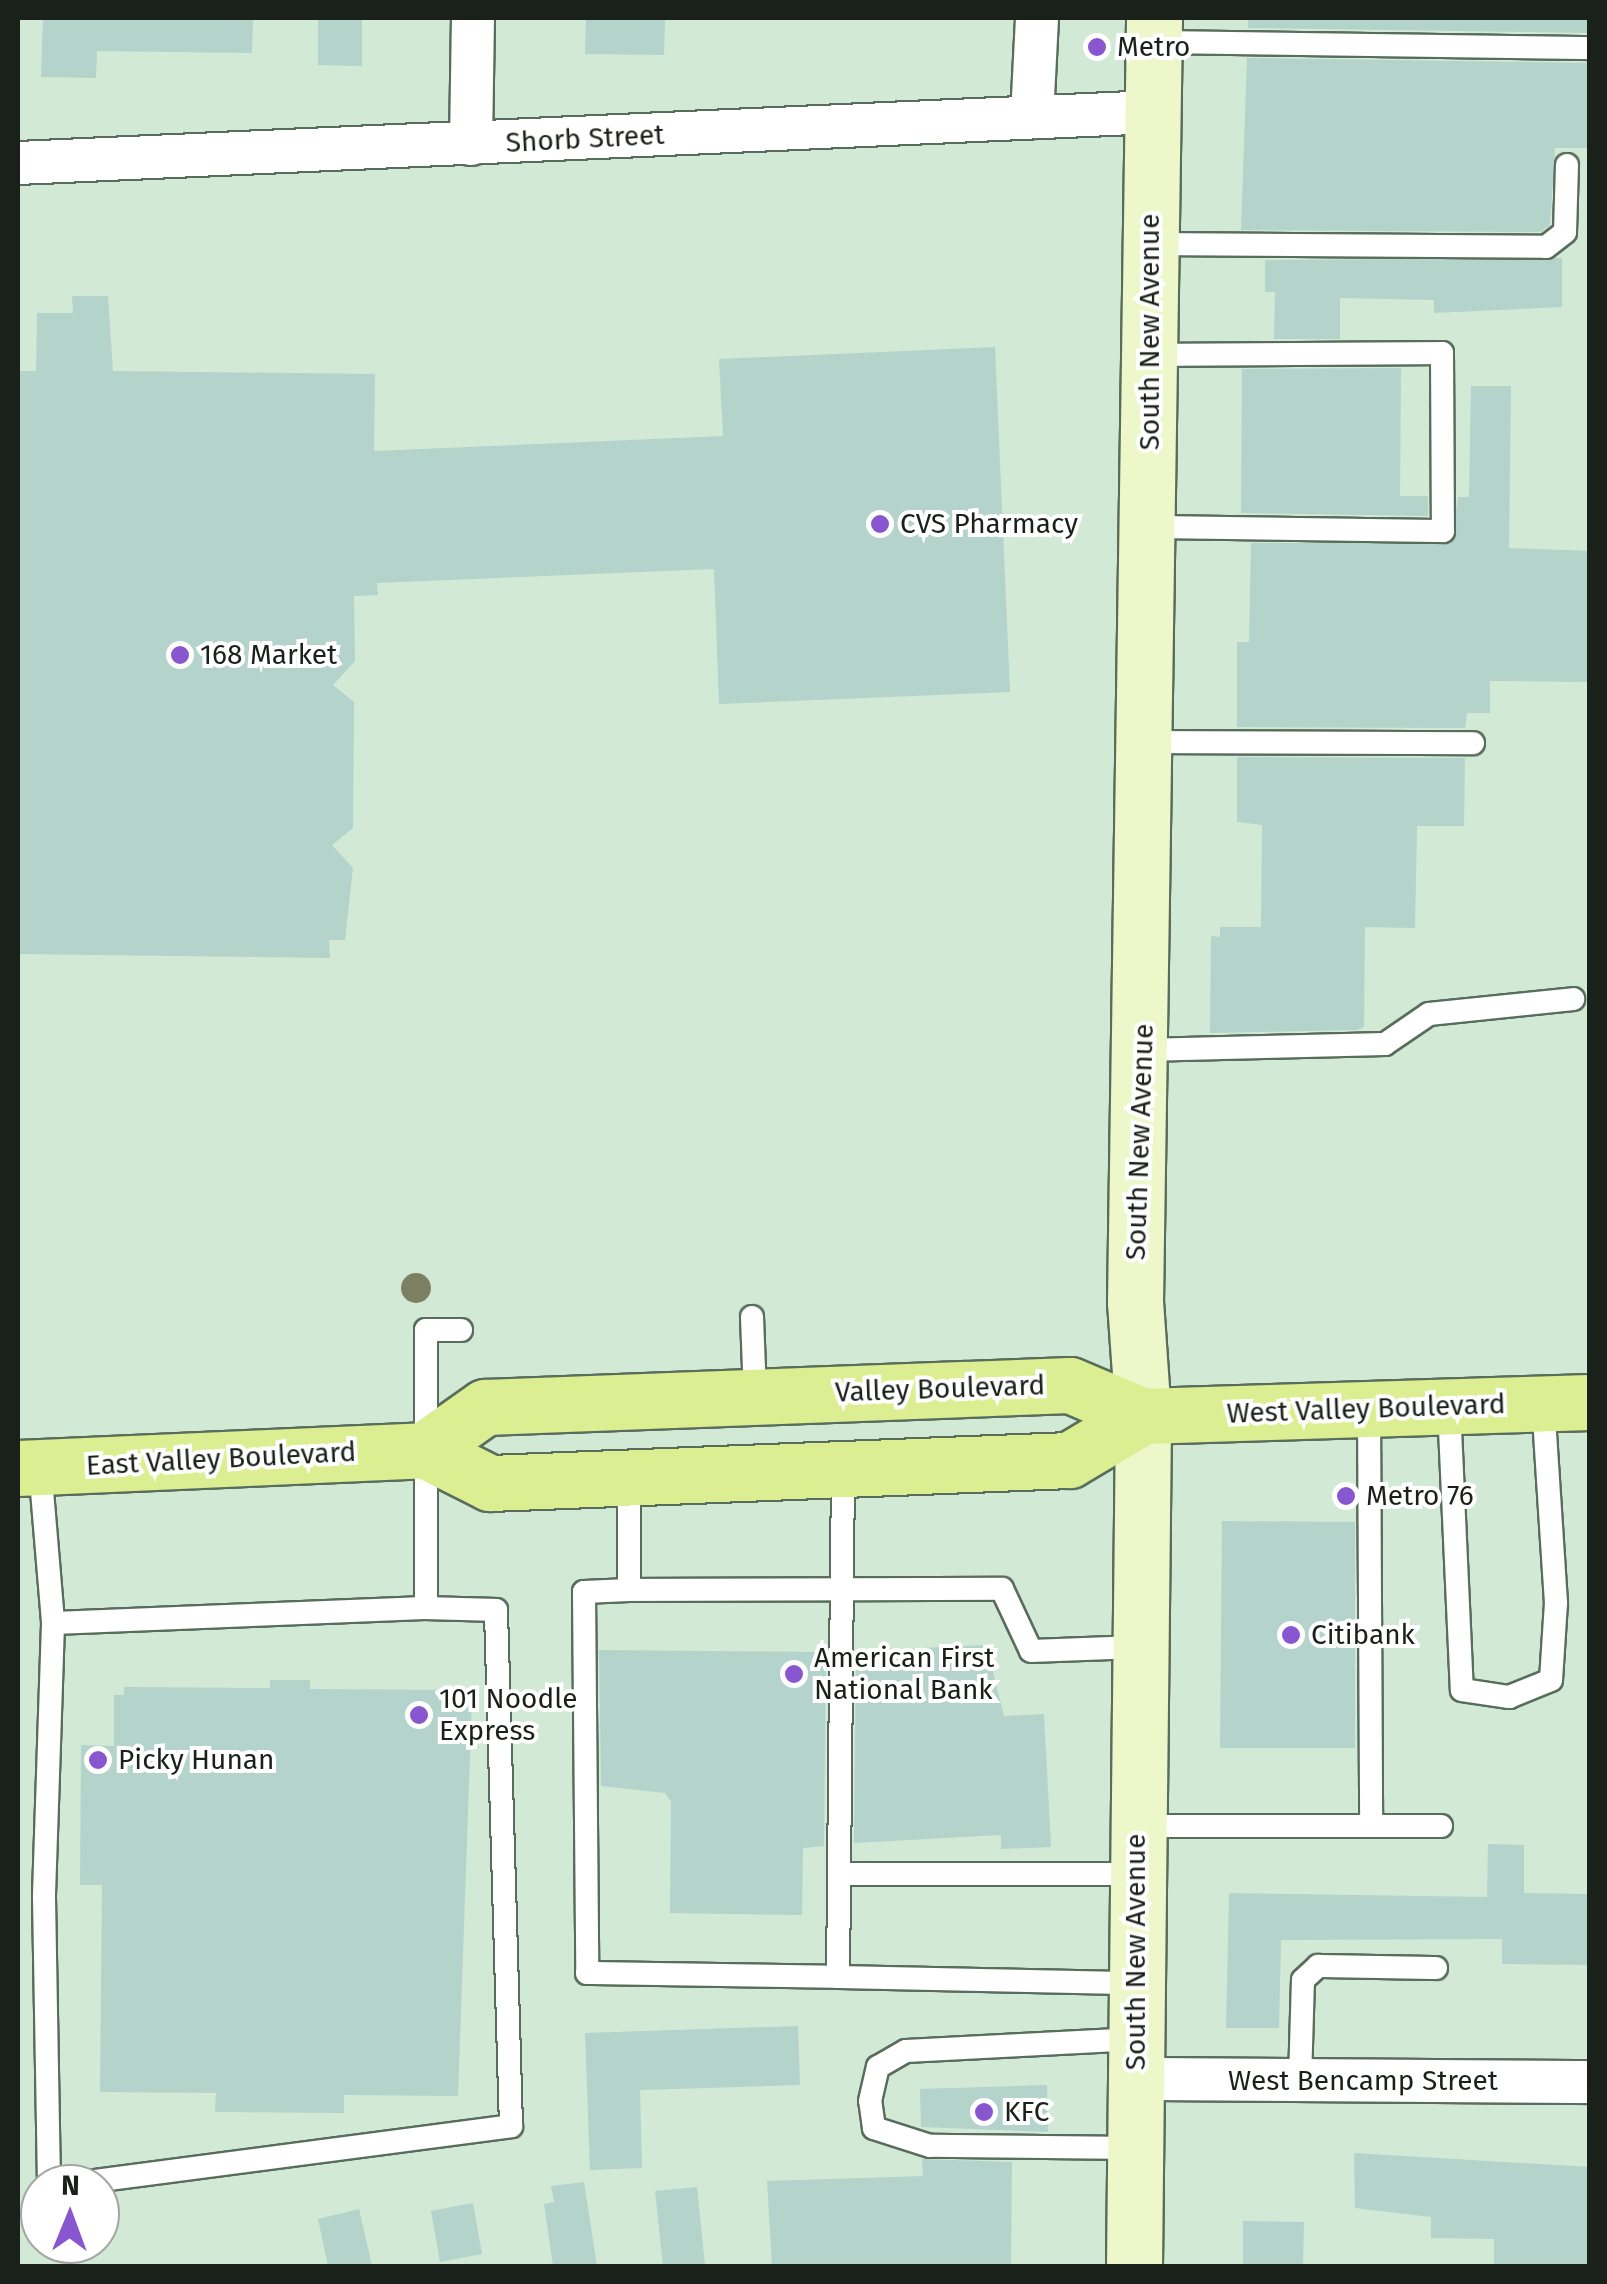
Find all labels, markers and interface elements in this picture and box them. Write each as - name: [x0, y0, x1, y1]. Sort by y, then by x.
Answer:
- place label: Metro: [1117, 30, 1190, 64]
- marker: Metro: [1086, 36, 1108, 58]
- street label: Shorb Street: [505, 118, 665, 160]
- street label: South New Avenue: [1133, 214, 1167, 450]
- place label: CVS Pharmacy: [900, 507, 1078, 541]
- marker: CVS Pharmacy: [869, 513, 891, 535]
- place label: 168 Market: [200, 638, 337, 672]
- marker: 168 Market: [169, 644, 191, 666]
- street label: South New Avenue: [1119, 1023, 1161, 1261]
- street label: Valley Boulevard: [834, 1369, 1046, 1409]
- street label: West Valley Boulevard: [1226, 1387, 1506, 1431]
- street label: East Valley Boulevard: [85, 1435, 357, 1483]
- place label: Metro 76: [1366, 1479, 1474, 1513]
- marker: Metro 76: [1335, 1485, 1357, 1507]
- place label: Citibank: [1311, 1618, 1415, 1652]
- marker: Citibank: [1280, 1624, 1302, 1646]
- place label: American First National Bank: [814, 1641, 994, 1707]
- marker: American First National Bank: [783, 1663, 805, 1685]
- place label: 101 Noodle Express: [439, 1682, 577, 1748]
- marker: 101 Noodle Express: [408, 1704, 430, 1726]
- place label: Picky Hunan: [118, 1743, 274, 1777]
- marker: Picky Hunan: [87, 1749, 109, 1771]
- street label: South New Avenue: [1119, 1834, 1153, 2070]
- street label: West Bencamp Street: [1228, 2064, 1498, 2098]
- place label: KFC: [1004, 2095, 1049, 2129]
- marker: KFC: [973, 2101, 995, 2123]
- north arrow: [20, 2164, 120, 2264]
- text: N: [61, 2169, 80, 2202]

